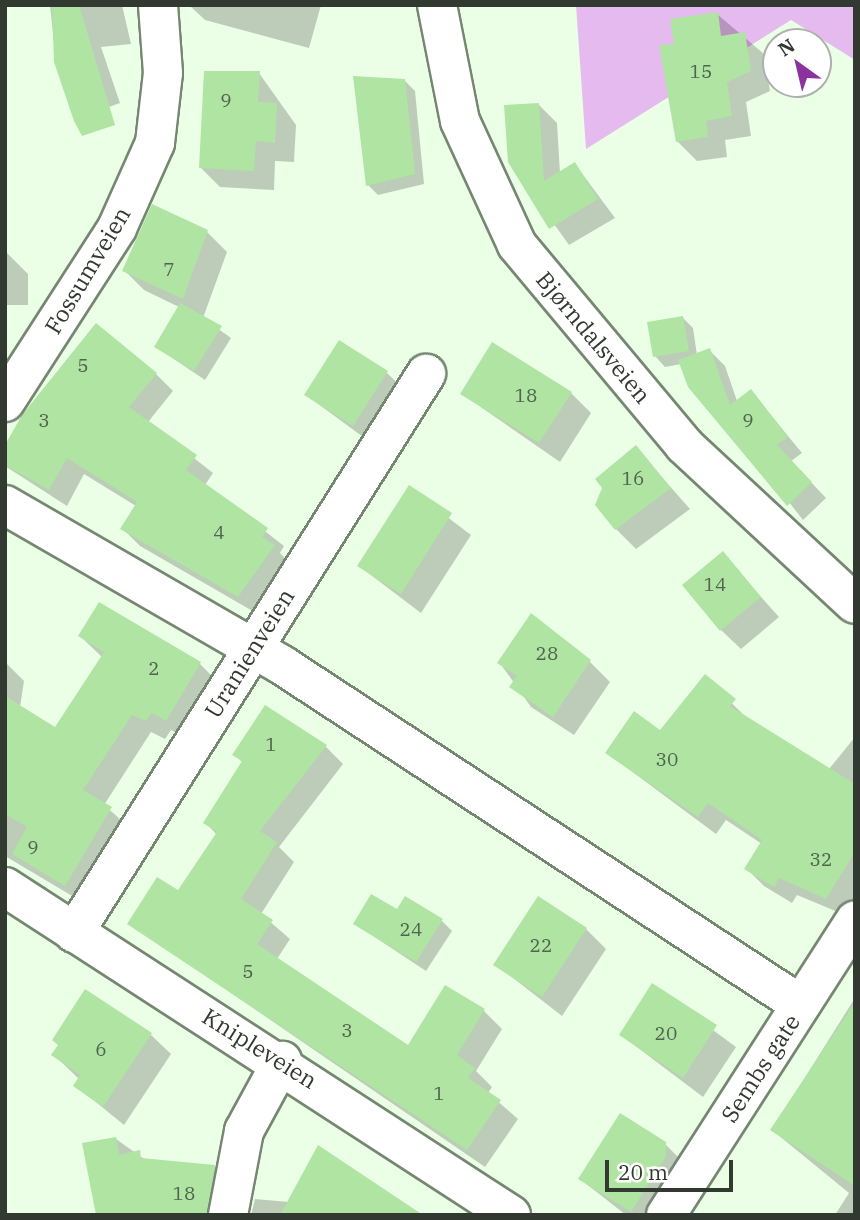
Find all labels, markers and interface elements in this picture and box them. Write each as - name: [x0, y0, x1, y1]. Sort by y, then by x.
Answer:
- north arrow: [762, 28, 832, 98]
- text: N: [773, 33, 799, 61]
- house number: 15: [690, 61, 712, 83]
- house number: 9: [220, 90, 232, 112]
- street label: Fossumveien: [38, 201, 136, 339]
- house number: 7: [163, 259, 175, 281]
- street label: Bjørndalsveien: [531, 266, 657, 408]
- house number: 5: [77, 355, 89, 377]
- house number: 18: [515, 385, 537, 407]
- house number: 3: [38, 410, 50, 432]
- house number: 9: [742, 410, 754, 432]
- house number: 16: [622, 468, 644, 490]
- house number: 4: [213, 522, 225, 544]
- house number: 14: [704, 574, 726, 596]
- street label: Uranienveien: [198, 583, 300, 723]
- house number: 28: [536, 643, 558, 665]
- house number: 2: [148, 658, 160, 680]
- house number: 1: [265, 734, 277, 756]
- house number: 30: [656, 749, 678, 771]
- house number: 9: [27, 837, 39, 859]
- house number: 32: [810, 849, 832, 871]
- house number: 24: [400, 919, 422, 941]
- house number: 22: [530, 935, 552, 957]
- house number: 5: [242, 961, 254, 983]
- street label: Knipleveien: [198, 1002, 322, 1094]
- street label: Sembs gate: [715, 1009, 805, 1127]
- house number: 3: [341, 1020, 353, 1042]
- house number: 20: [655, 1023, 677, 1045]
- house number: 6: [95, 1039, 107, 1061]
- house number: 1: [433, 1083, 445, 1105]
- scale bar: [608, 1146, 736, 1190]
- text: 20 m: [618, 1158, 668, 1186]
- house number: 18: [173, 1183, 195, 1205]

